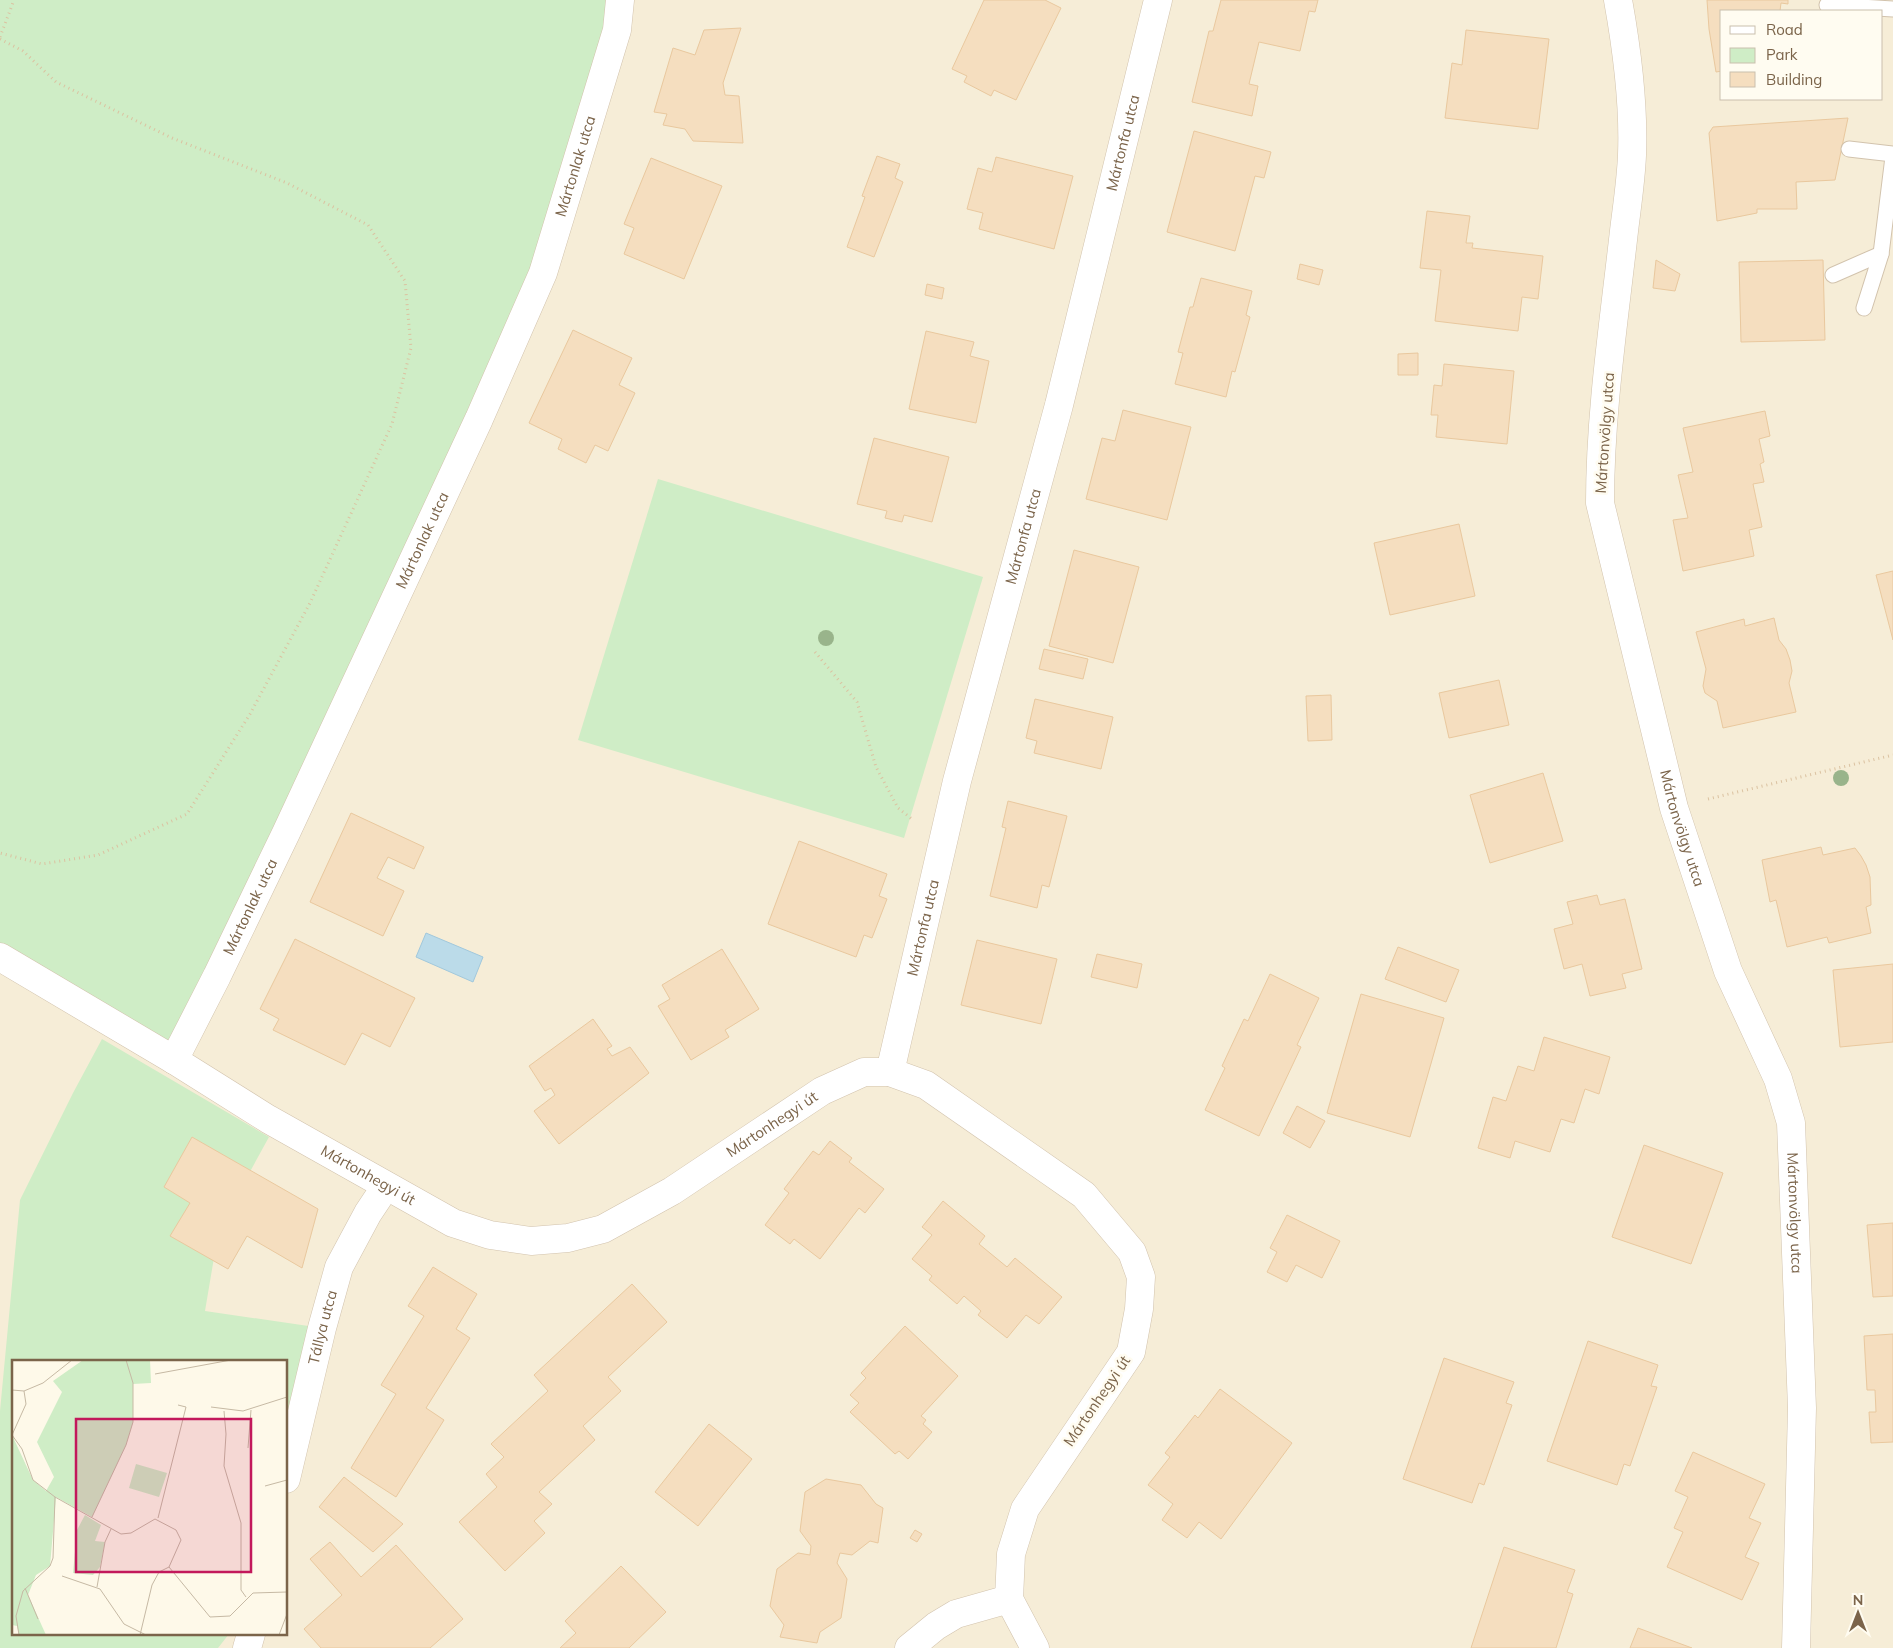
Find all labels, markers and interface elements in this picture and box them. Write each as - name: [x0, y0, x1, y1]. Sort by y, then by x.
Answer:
- legend: [1720, 10, 1883, 100]
- text: Road: [1766, 20, 1803, 39]
- text: Park: [1766, 45, 1798, 64]
- text: Building: [1766, 70, 1822, 89]
- street label: Mártonfa utca: [1102, 93, 1143, 193]
- street label: Mártonlak utca: [551, 113, 599, 219]
- street label: Mártonvölgy utca: [1591, 372, 1618, 494]
- street label: Mártonfa utca: [1001, 486, 1045, 586]
- street label: Mártonlak utca: [391, 489, 453, 592]
- street label: Mártonvölgy utca: [1656, 768, 1709, 889]
- street label: Mártonlak utca: [219, 855, 281, 958]
- street label: Mártonfa utca: [902, 878, 943, 978]
- street label: Mártonhegyi út: [723, 1087, 821, 1161]
- street label: Mártonhegyi út: [318, 1141, 419, 1209]
- street label: Mártonvölgy utca: [1783, 1152, 1807, 1274]
- street label: Tállya utca: [304, 1288, 341, 1366]
- street label: Mártonhegyi út: [1059, 1352, 1134, 1450]
- inset map: [12, 1360, 288, 1636]
- north arrow: [1833, 1588, 1883, 1638]
- text: N: [1853, 1591, 1863, 1609]

